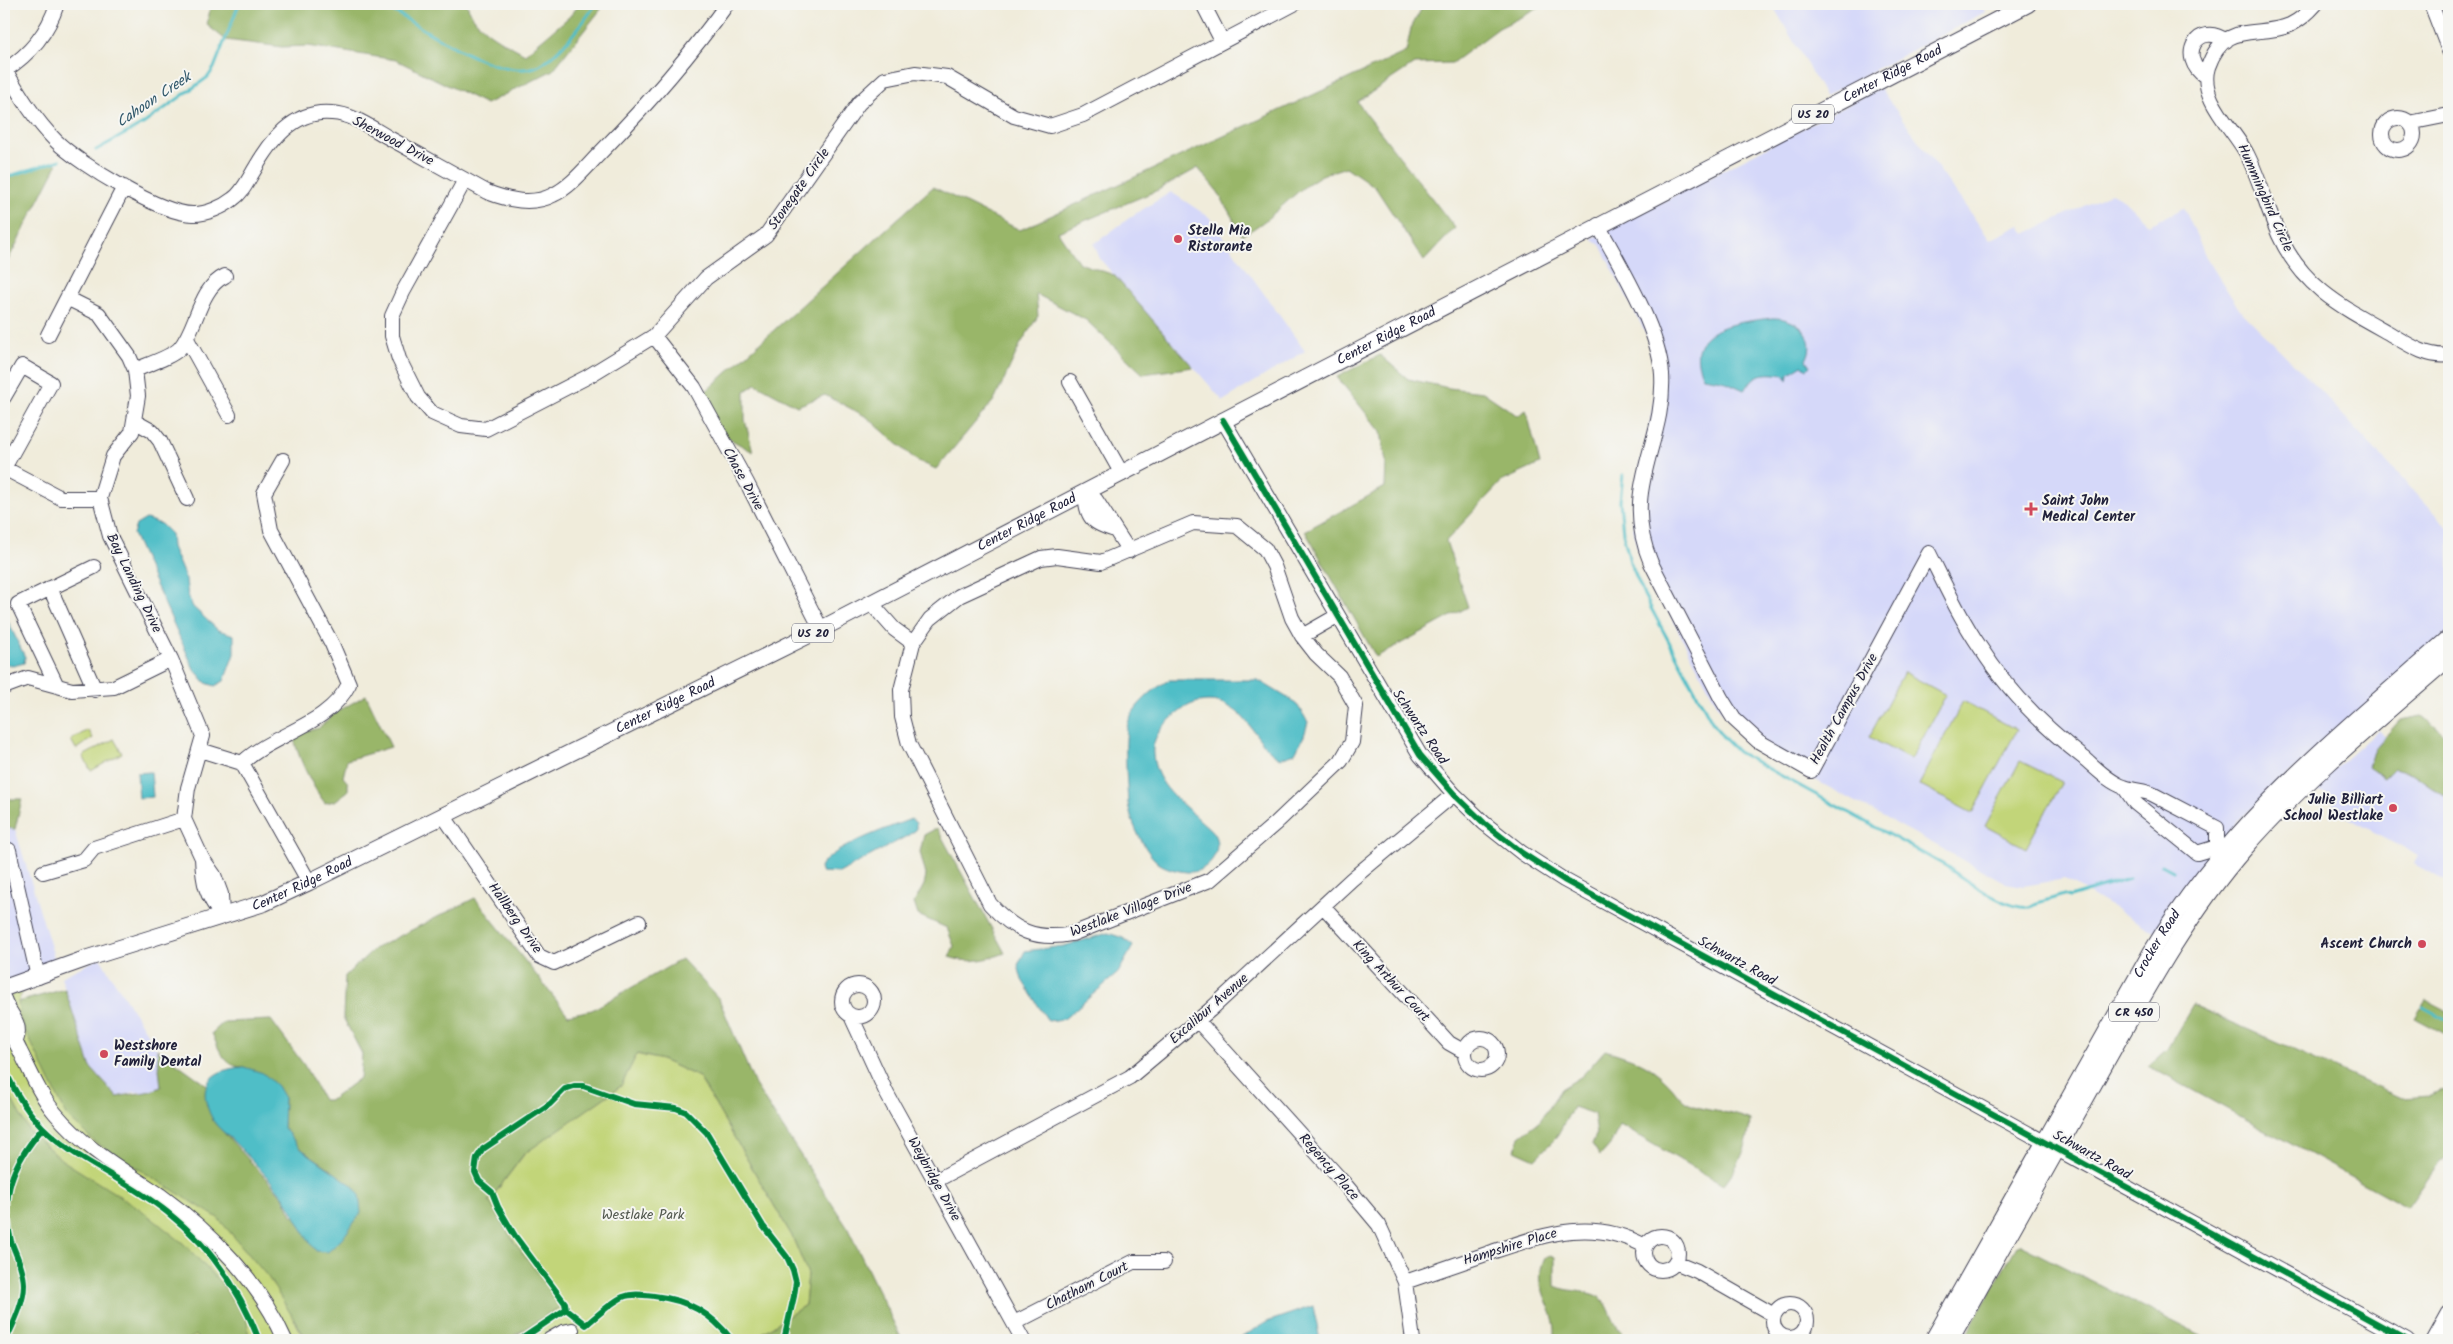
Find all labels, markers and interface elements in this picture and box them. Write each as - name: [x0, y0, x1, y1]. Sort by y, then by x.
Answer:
- street label: Center Ridge Road: [1839, 39, 1947, 109]
- water label: Cahoon Creek: [112, 65, 198, 134]
- road number: US 20: [1792, 105, 1834, 124]
- street label: Sherwood Drive: [348, 110, 438, 172]
- street label: Hummingbird Circle: [2231, 141, 2299, 256]
- street label: Stonegate Circle: [763, 143, 836, 235]
- place label: Stella Mia Ristorante: [1188, 220, 1253, 258]
- marker: Stella Mia Ristorante: [1172, 233, 1184, 245]
- street label: Center Ridge Road: [1333, 301, 1441, 371]
- street label: Chase Drive: [717, 443, 770, 515]
- street label: Center Ridge Road: [973, 487, 1081, 557]
- place label: Saint John Medical Center: [2042, 490, 2136, 528]
- marker: Saint John Medical Center: [2024, 502, 2038, 516]
- street label: Bay Landing Drive: [100, 529, 168, 637]
- road number: US 20: [792, 624, 834, 642]
- street label: Health Campus Drive: [1804, 649, 1884, 769]
- street label: Center Ridge Road: [612, 671, 720, 740]
- street label: Schwartz Road: [1387, 685, 1454, 770]
- place label: Julie Billiart School Westlake: [2283, 789, 2384, 827]
- marker: Julie Billiart School Westlake: [2387, 802, 2399, 814]
- street label: Center Ridge Road: [249, 851, 357, 917]
- street label: Westlake Village Drive: [1067, 876, 1196, 943]
- street label: Hallberg Drive: [482, 878, 548, 959]
- street label: Crocker Road: [2128, 904, 2187, 982]
- street label: Schwartz Road: [1694, 930, 1781, 992]
- place label: Ascent Church: [2320, 933, 2412, 955]
- street label: King Arthur Court: [1347, 935, 1436, 1028]
- marker: Ascent Church: [2416, 938, 2428, 950]
- street label: Excalibur Avenue: [1164, 968, 1254, 1050]
- road number: CR 450: [2109, 1002, 2159, 1022]
- place label: Westshore Family Dental: [114, 1035, 202, 1073]
- marker: Westshore Family Dental: [98, 1048, 110, 1060]
- street label: Schwartz Road: [2049, 1124, 2136, 1186]
- street label: Regency Place: [1293, 1128, 1365, 1206]
- street label: Weybridge Drive: [902, 1133, 967, 1226]
- park label: Westlake Park: [602, 1204, 685, 1226]
- street label: Hampshire Place: [1460, 1222, 1560, 1272]
- street label: Chatham Court: [1042, 1255, 1133, 1316]

